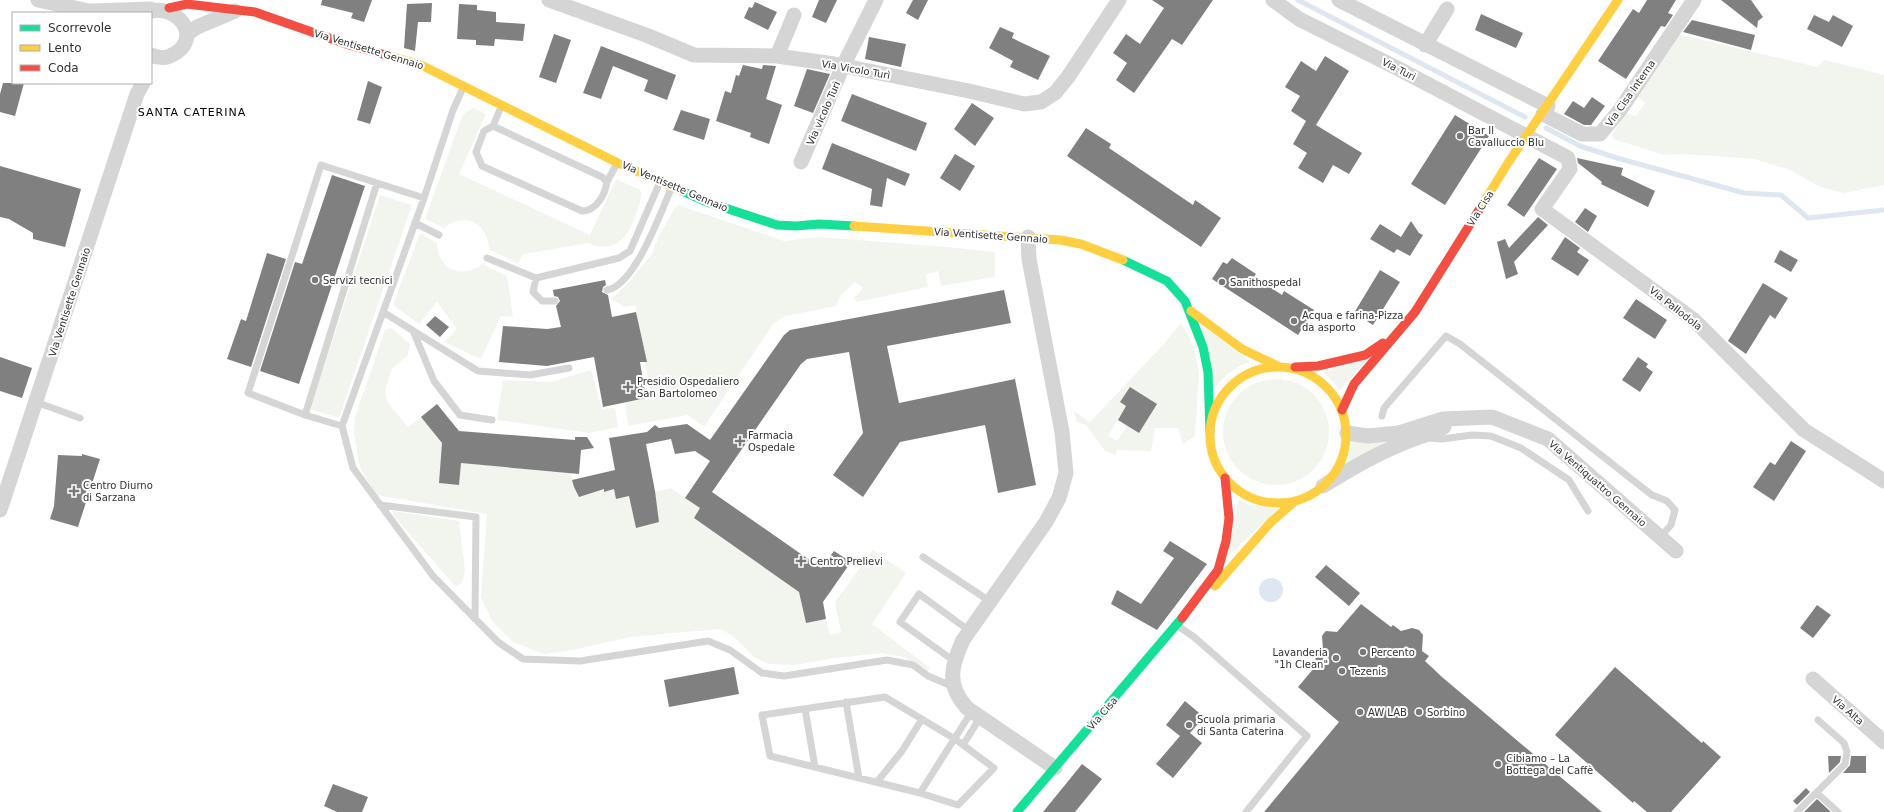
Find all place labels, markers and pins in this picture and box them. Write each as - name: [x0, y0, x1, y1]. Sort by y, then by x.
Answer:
- place label: Bar Il Cavalluccio Blu: [1468, 125, 1544, 148]
- marker: Bar Il Cavalluccio Blu: [1455, 131, 1465, 141]
- marker: Servizi tecnici: [310, 275, 320, 285]
- place label: Servizi tecnici: [323, 275, 392, 286]
- marker: Sanithospedal: [1217, 277, 1227, 287]
- place label: Sanithospedal: [1230, 277, 1301, 288]
- place label: Acqua e farina-Pizza da asporto: [1302, 310, 1403, 333]
- marker: Acqua e farina-Pizza da asporto: [1289, 316, 1299, 326]
- place label: Presidio Ospedaliero San Bartolomeo: [637, 376, 739, 399]
- marker: Presidio Ospedaliero San Bartolomeo: [622, 381, 634, 393]
- place label: Farmacia Ospedale: [748, 430, 795, 453]
- marker: Farmacia Ospedale: [735, 436, 745, 446]
- place label: Centro Diurno di Sarzana: [83, 480, 153, 503]
- marker: Centro Diurno di Sarzana: [68, 485, 80, 497]
- marker: Centro Prelievi: [795, 555, 807, 567]
- place label: Centro Prelievi: [810, 556, 883, 567]
- place label: Lavanderia "1h Clean": [1272, 647, 1328, 670]
- marker: Percento: [1358, 647, 1368, 657]
- place label: Percento: [1371, 647, 1415, 658]
- marker: Lavanderia "1h Clean": [1331, 653, 1341, 663]
- marker: Tezenis: [1337, 666, 1347, 676]
- place label: Tezenis: [1349, 666, 1386, 677]
- marker: AW LAB: [1355, 707, 1365, 717]
- place label: AW LAB: [1368, 707, 1407, 718]
- marker: Sorbino: [1414, 707, 1424, 717]
- place label: Sorbino: [1427, 707, 1465, 718]
- place label: Scuola primaria di Santa Caterina: [1197, 714, 1284, 737]
- marker: Scuola primaria di Santa Caterina: [1184, 720, 1194, 730]
- place label: Cibiamo – La Bottega del Caffè: [1506, 753, 1593, 776]
- marker: Cibiamo – La Bottega del Caffè: [1493, 759, 1503, 769]

